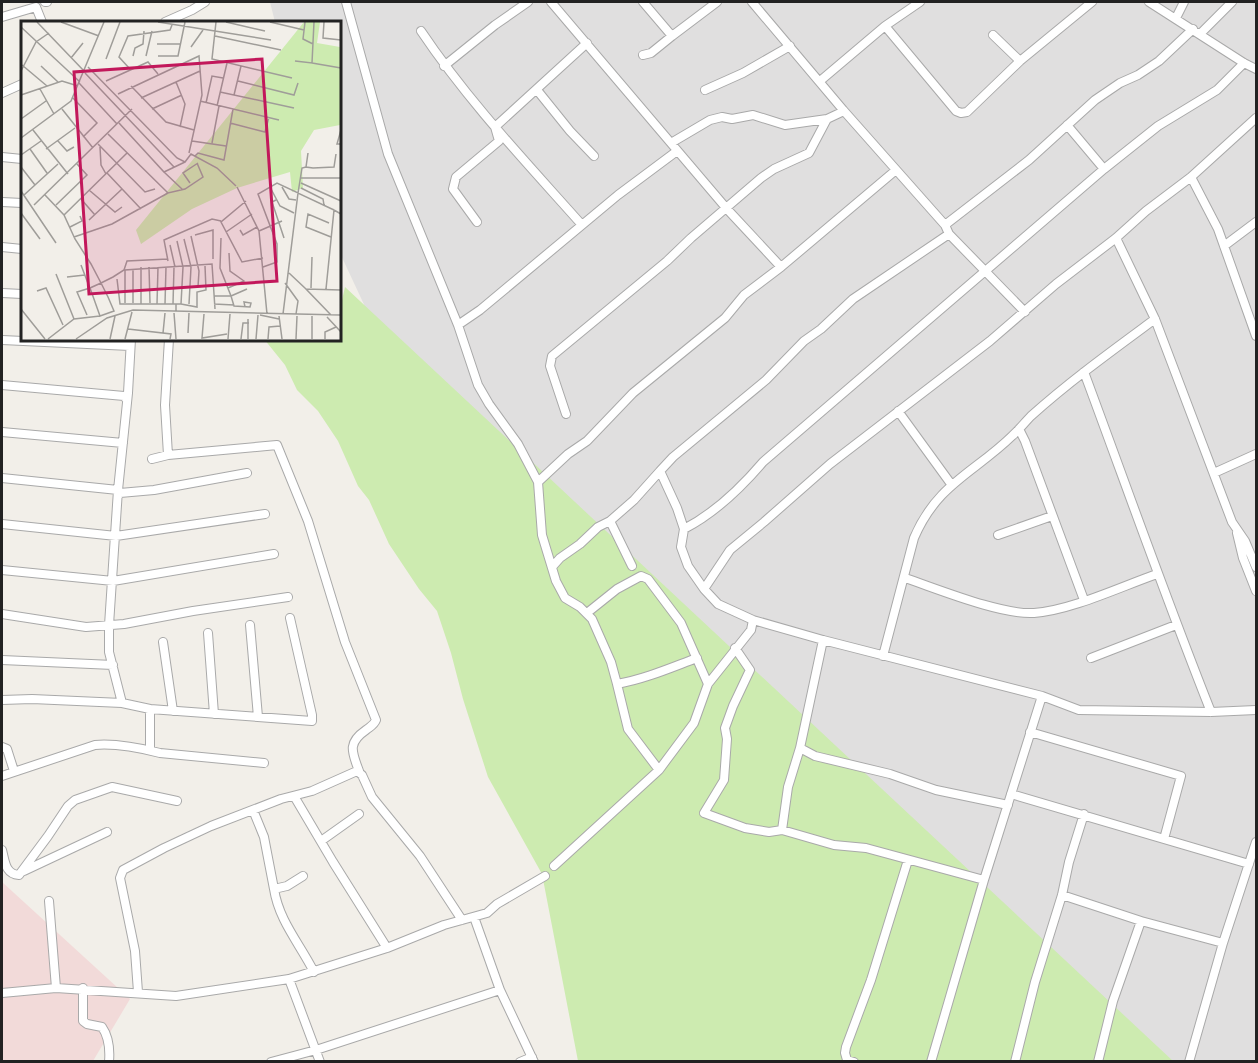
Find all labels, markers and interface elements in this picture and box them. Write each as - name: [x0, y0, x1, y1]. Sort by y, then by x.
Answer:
- inset map: [21, 21, 340, 340]

